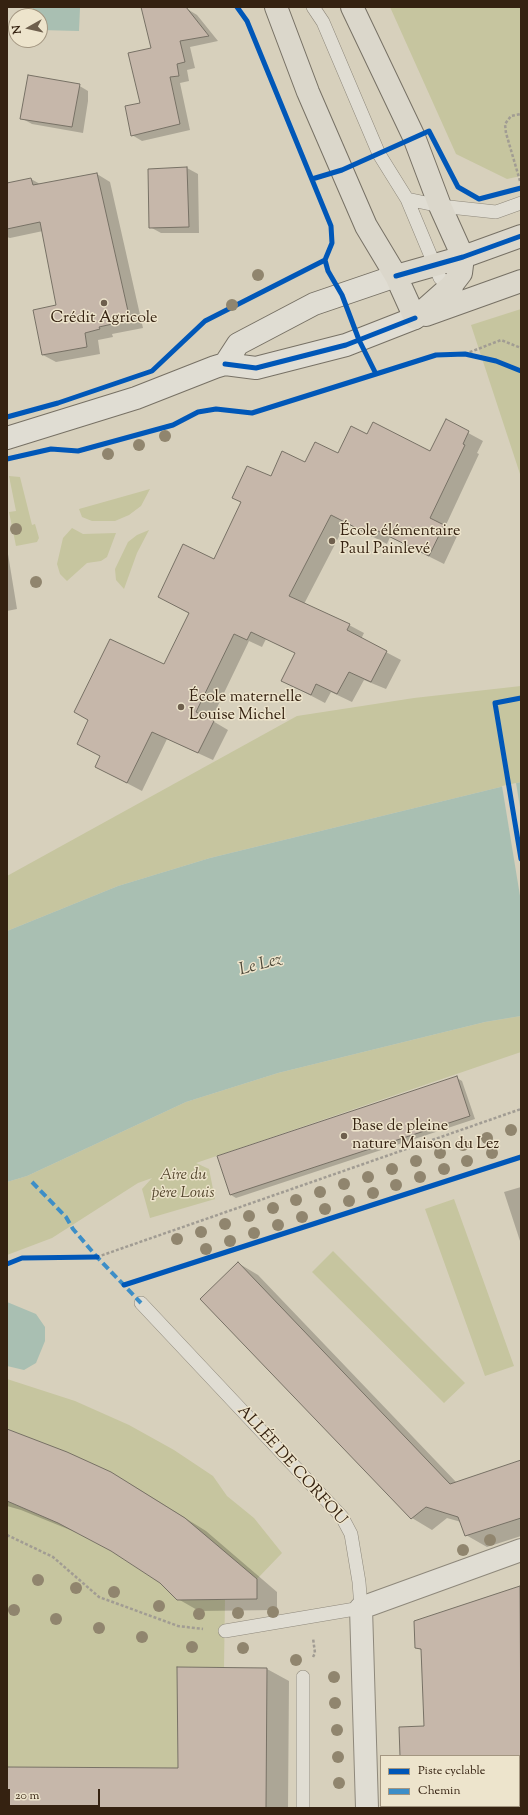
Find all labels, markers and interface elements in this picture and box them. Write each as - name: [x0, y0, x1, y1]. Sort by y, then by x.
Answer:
- north arrow: [8, 8, 48, 48]
- text: N: [9, 24, 26, 35]
- marker: Crédit Agricole: [99, 298, 109, 308]
- place label: Crédit Agricole: [50, 309, 158, 329]
- place label: École élémentaire Paul Painlevé: [340, 522, 460, 560]
- marker: École élémentaire Paul Painlevé: [327, 536, 337, 546]
- place label: École maternelle Louise Michel: [189, 688, 302, 726]
- marker: École maternelle Louise Michel: [176, 702, 186, 712]
- water label: Le Lez: [237, 950, 285, 982]
- place label: Base de pleine nature Maison du Lez: [352, 1117, 499, 1155]
- marker: Base de pleine nature Maison du Lez: [339, 1131, 349, 1141]
- park label: Aire du père Louis: [151, 1166, 215, 1204]
- street label: ALLÉE DE CORFOU: [232, 1402, 350, 1530]
- legend: [380, 1755, 520, 1807]
- text: Piste cyclable: [418, 1762, 485, 1780]
- scale bar: [10, 1781, 102, 1807]
- text: Chemin: [418, 1782, 461, 1800]
- text: 20 m: [15, 1787, 39, 1805]

